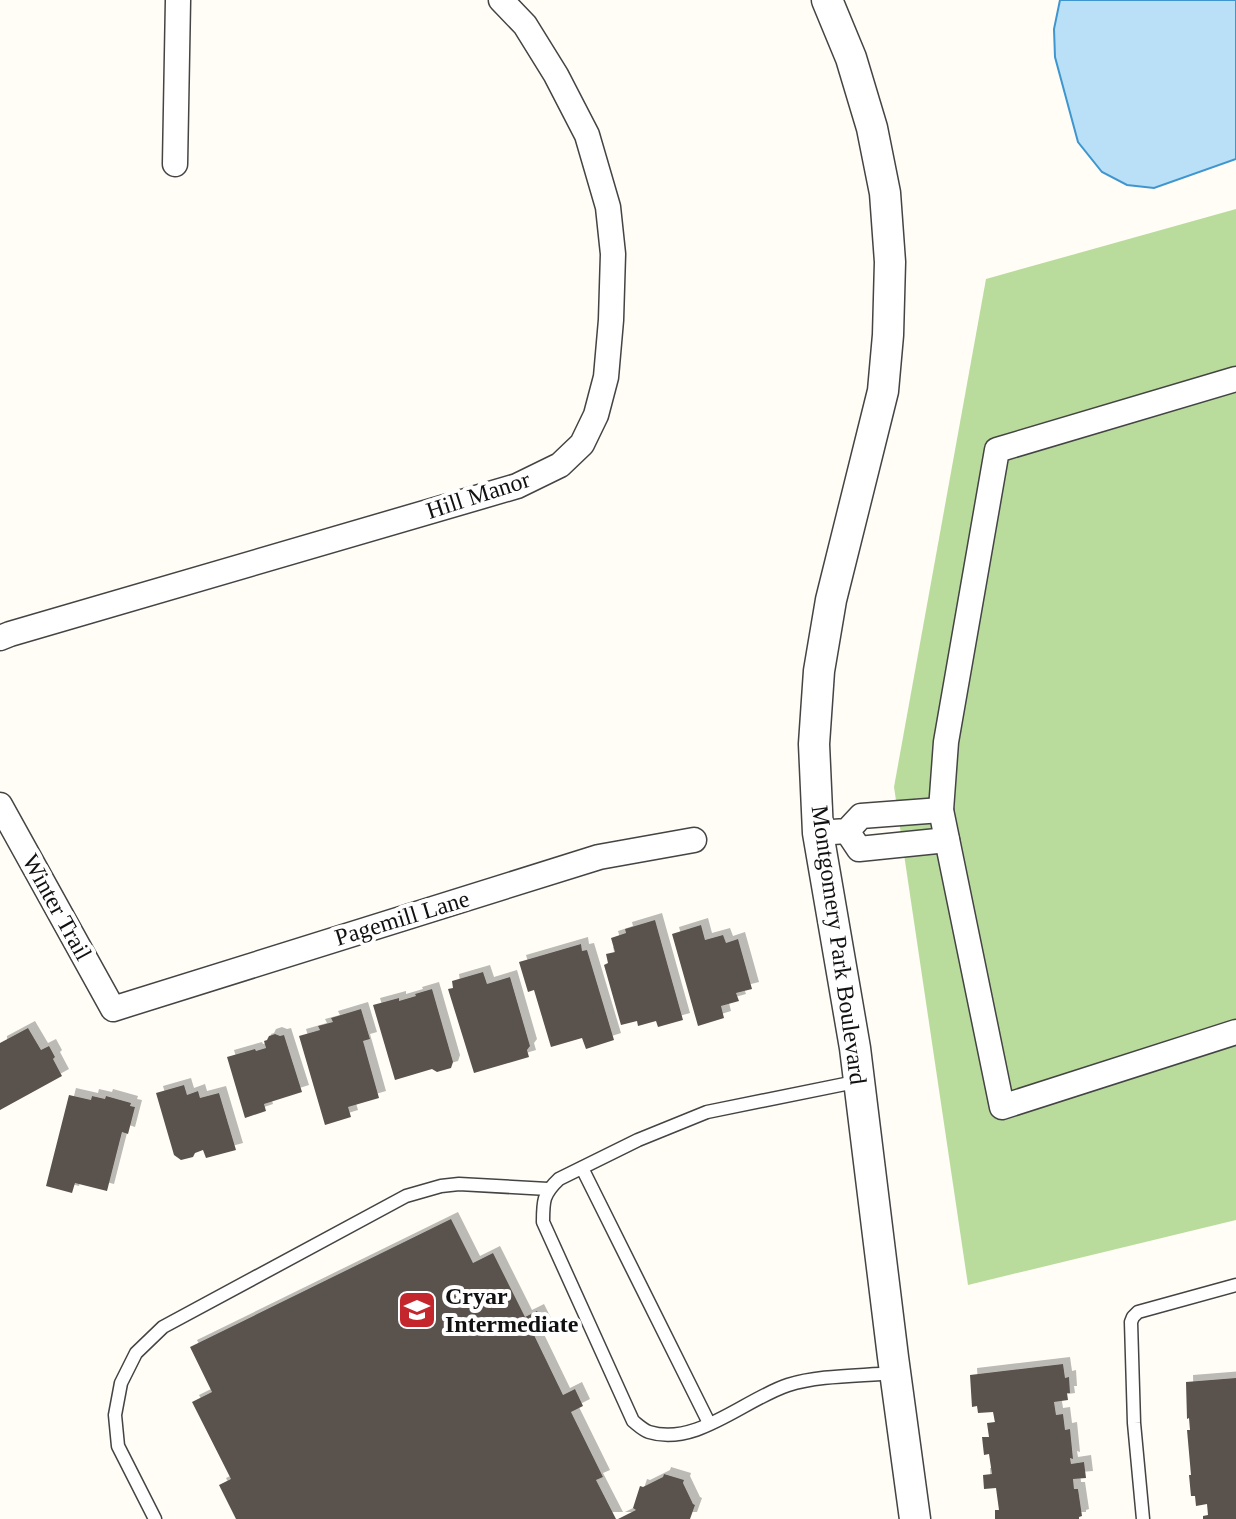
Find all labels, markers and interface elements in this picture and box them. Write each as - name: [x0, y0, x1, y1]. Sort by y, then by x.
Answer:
- street label: Hill Manor: [423, 466, 533, 524]
- street label: Montgomery Park Boulevard: [807, 804, 871, 1086]
- street label: Winter Trail: [17, 850, 97, 965]
- street label: Pagemill Lane: [332, 885, 472, 951]
- place label: Cryar Intermediate: [445, 1283, 579, 1337]
- school or university icon: Cryar Intermediate: [396, 1289, 438, 1331]

